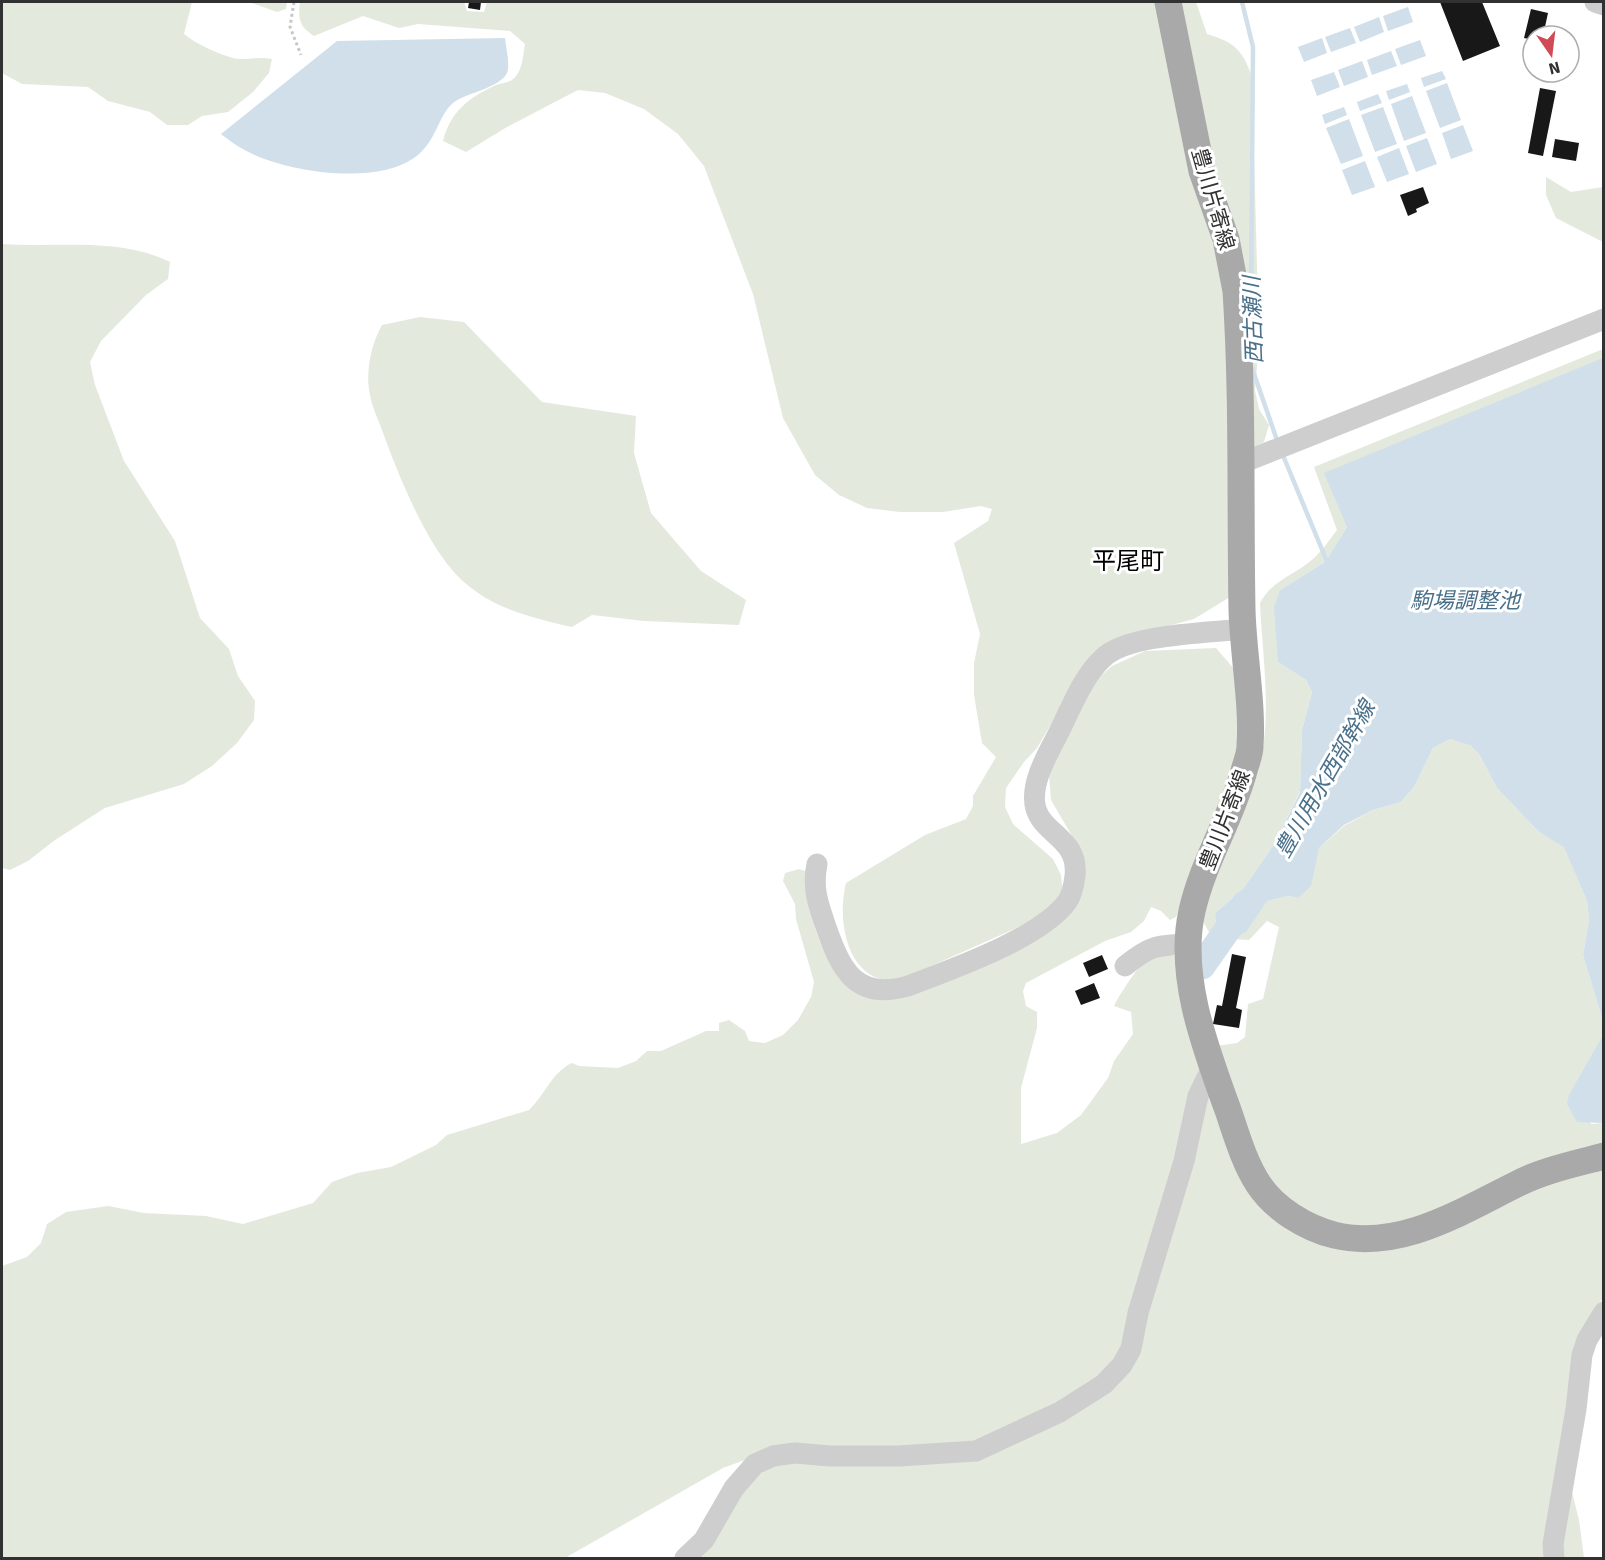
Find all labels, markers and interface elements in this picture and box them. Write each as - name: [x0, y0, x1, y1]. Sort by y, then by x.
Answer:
- north arrow: [1521, 24, 1581, 84]
- text: N: [1547, 57, 1562, 79]
- street label: 豊川片寄線: [1186, 145, 1240, 253]
- water label: 西古瀬川: [1238, 274, 1268, 364]
- district label: 平尾町: [1092, 546, 1164, 576]
- water label: 駒場調整池: [1410, 587, 1522, 614]
- water label: 豊川用水西部幹線: [1269, 693, 1382, 862]
- street label: 豊川片寄線: [1194, 766, 1256, 874]

